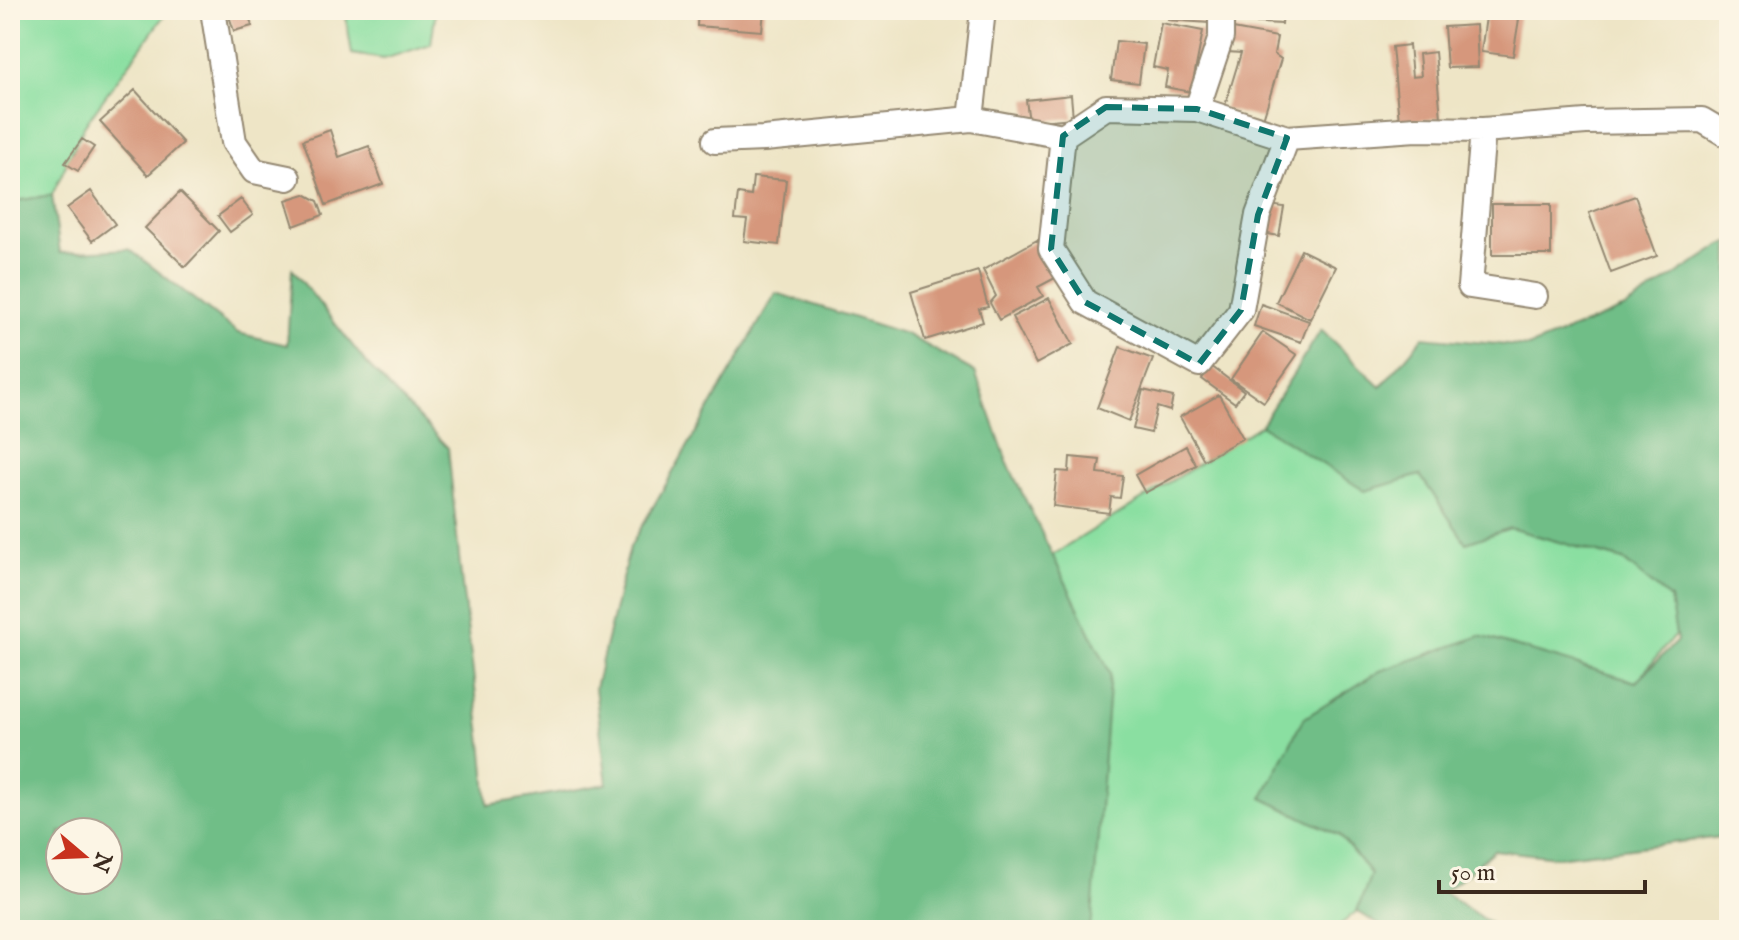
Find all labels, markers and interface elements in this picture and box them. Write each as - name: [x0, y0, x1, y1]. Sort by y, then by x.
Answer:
- north arrow: [44, 816, 124, 896]
- scale bar: [1439, 844, 1645, 894]
- text: N: [85, 847, 118, 875]
- text: 50 m: [1451, 858, 1495, 889]

